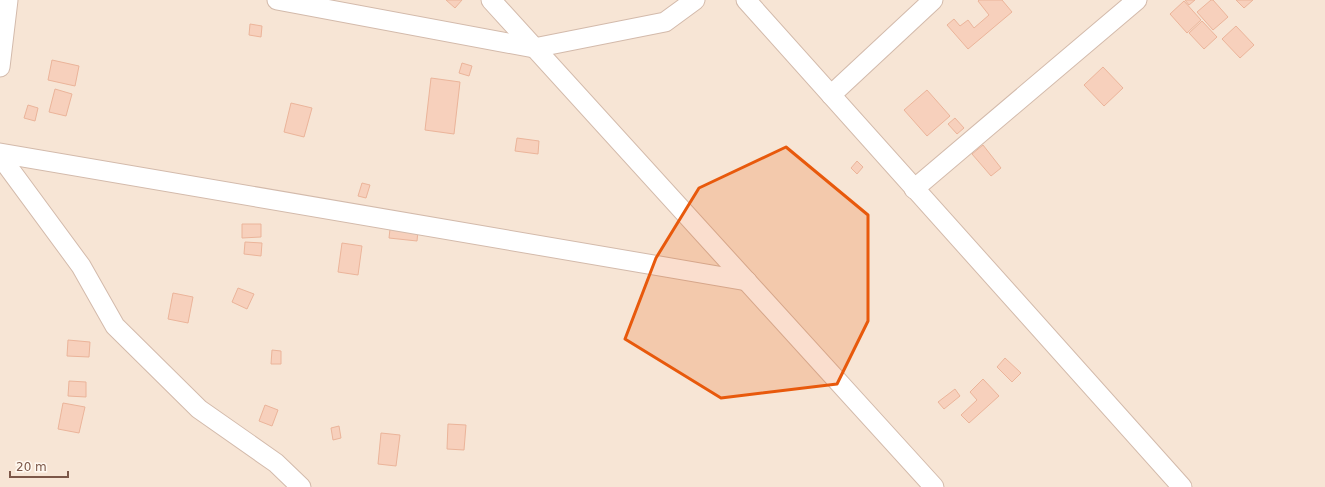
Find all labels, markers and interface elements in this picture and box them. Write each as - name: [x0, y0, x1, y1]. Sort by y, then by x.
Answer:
- scale bar: [10, 453, 68, 479]
- text: 20 m: [16, 460, 47, 474]

